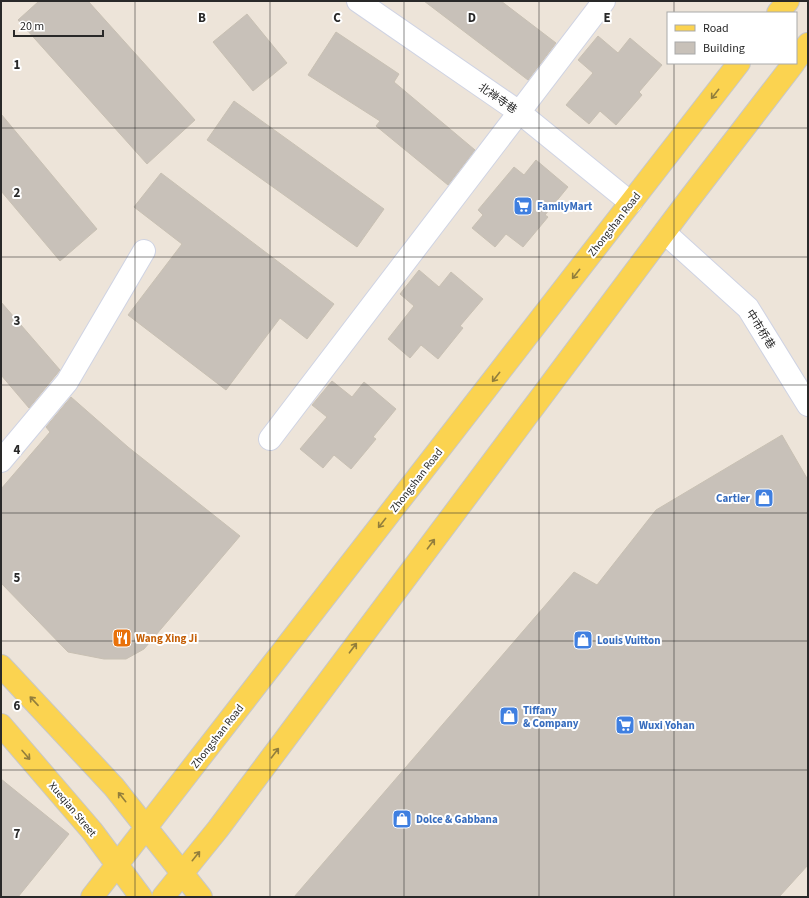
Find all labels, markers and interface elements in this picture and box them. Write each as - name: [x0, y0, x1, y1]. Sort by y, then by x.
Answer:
- text: B: [198, 9, 206, 27]
- text: C: [333, 9, 341, 27]
- text: D: [468, 9, 476, 27]
- text: E: [603, 9, 611, 27]
- scale bar: [14, 12, 103, 38]
- legend: [667, 12, 797, 64]
- text: 20 m: [20, 18, 44, 35]
- text: Road: [703, 20, 729, 37]
- text: Building: [703, 40, 745, 57]
- text: 1: [14, 56, 21, 74]
- street label: 北禅寺巷: [475, 80, 520, 117]
- one-way arrow: [711, 88, 720, 99]
- text: 2: [14, 184, 21, 202]
- street label: Zhongshan Road: [585, 189, 644, 259]
- supermarket icon: FamilyMart: [512, 195, 534, 217]
- place label: FamilyMart: [537, 199, 593, 214]
- one-way arrow: [571, 268, 580, 279]
- street label: 中市桥巷: [743, 307, 779, 352]
- text: 3: [14, 312, 21, 330]
- one-way arrow: [492, 371, 500, 382]
- text: 4: [14, 441, 21, 459]
- street label: Zhongshan Road: [387, 445, 446, 515]
- shop icon: Cartier: [753, 487, 775, 509]
- place label: Cartier: [716, 491, 751, 506]
- one-way arrow: [377, 518, 386, 529]
- one-way arrow: [427, 539, 435, 550]
- text: 5: [14, 569, 21, 587]
- restaurant icon: Wang Xing Ji: [111, 627, 133, 649]
- shop icon: Louis Vuitton: [572, 629, 594, 651]
- place label: Wang Xing Ji: [136, 631, 197, 646]
- place label: Louis Vuitton: [597, 633, 660, 648]
- one-way arrow: [349, 643, 357, 654]
- one-way arrow: [29, 696, 38, 706]
- text: 6: [14, 697, 21, 715]
- street label: Zhongshan Road: [188, 701, 247, 771]
- place label: Tiffany & Company: [523, 703, 579, 731]
- shop icon: Tiffany & Company: [498, 705, 520, 727]
- supermarket icon: Wuxi Yohan: [614, 714, 636, 736]
- place label: Wuxi Yohan: [639, 718, 695, 733]
- one-way arrow: [271, 747, 280, 758]
- one-way arrow: [22, 749, 31, 760]
- street label: Xueqian Street: [45, 779, 100, 840]
- one-way arrow: [117, 791, 126, 802]
- shop icon: Dolce & Gabbana: [391, 808, 413, 830]
- place label: Dolce & Gabbana: [416, 812, 498, 827]
- text: 7: [14, 825, 21, 843]
- one-way arrow: [192, 850, 201, 861]

